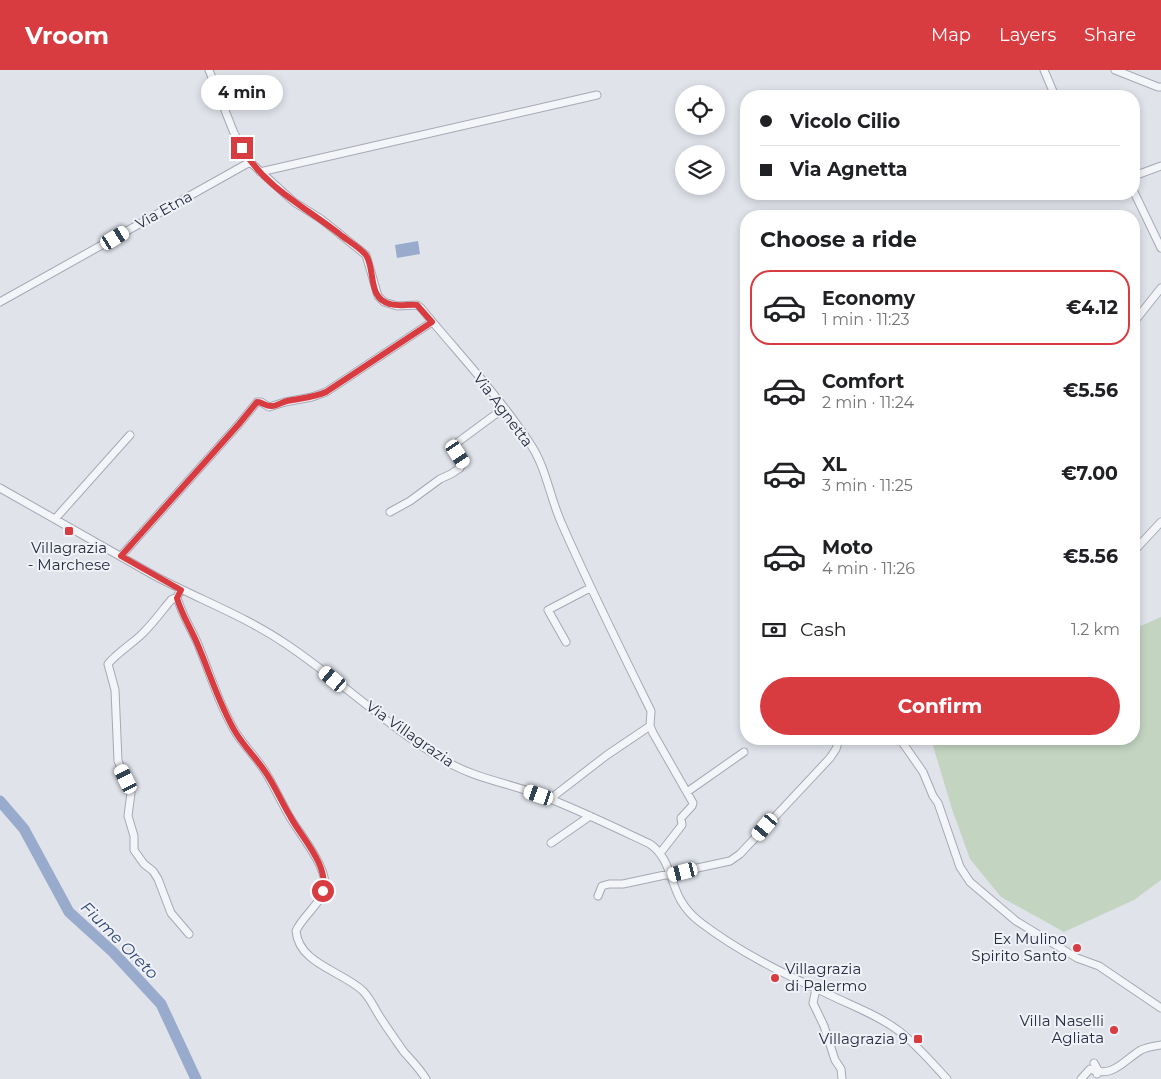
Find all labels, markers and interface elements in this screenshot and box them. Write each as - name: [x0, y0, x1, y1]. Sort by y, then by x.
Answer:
- text: Vroom: [25, 21, 109, 50]
- text: Map: [931, 24, 971, 46]
- text: Layers: [999, 24, 1056, 46]
- text: Share: [1084, 24, 1136, 46]
- callout: 4 min: [201, 75, 283, 110]
- text: 4 min: [218, 83, 266, 102]
- map controls: [675, 85, 725, 195]
- button: locate: [675, 85, 725, 135]
- text: Vicolo Cilio: [790, 110, 900, 133]
- route end: [231, 137, 253, 159]
- button: layers: [675, 145, 725, 195]
- text: Via Agnetta: [790, 158, 908, 181]
- street label: Via Etna: [132, 186, 195, 233]
- car: [98, 224, 131, 252]
- text: Choose a ride: [760, 226, 917, 253]
- icon: car: [762, 285, 807, 330]
- text: Economy: [822, 287, 915, 310]
- text: €4.12: [1066, 296, 1118, 319]
- text: 1 min · 11:23: [822, 310, 910, 329]
- icon: car: [762, 368, 807, 413]
- street label: Via Agnetta: [469, 369, 537, 450]
- text: Comfort: [822, 370, 904, 393]
- text: €5.56: [1063, 379, 1118, 402]
- text: 2 min · 11:24: [822, 393, 914, 412]
- car: [443, 437, 472, 471]
- icon: car: [762, 451, 807, 496]
- text: XL: [822, 453, 847, 476]
- text: €7.00: [1061, 462, 1118, 485]
- text: 3 min · 11:25: [822, 476, 913, 495]
- marker: Villagrazia - Marchese: [63, 525, 75, 537]
- icon: car: [762, 534, 807, 579]
- text: Moto: [822, 536, 873, 559]
- place label: Villagrazia - Marchese: [28, 538, 110, 574]
- text: €5.56: [1063, 545, 1118, 568]
- text: 4 min · 11:26: [822, 559, 915, 578]
- icon: cash: [760, 616, 788, 644]
- text: Cash: [800, 618, 847, 641]
- text: 1.2 km: [1071, 620, 1120, 639]
- car: [316, 664, 349, 694]
- button: Confirm: [760, 677, 1120, 735]
- street label: Via Villagrazia: [363, 696, 458, 771]
- car: [112, 762, 139, 796]
- car: [522, 783, 555, 807]
- car: [749, 811, 780, 843]
- car: [666, 861, 699, 883]
- route start: [312, 880, 334, 902]
- water label: Fiume Oreto: [77, 898, 162, 983]
- place label: Ex Mulino Spirito Santo: [971, 929, 1067, 965]
- marker: Ex Mulino Spirito Santo: [1071, 942, 1083, 954]
- place label: Villagrazia di Palermo: [785, 959, 867, 995]
- marker: Villagrazia di Palermo: [769, 972, 781, 984]
- place label: Villa Naselli Agliata: [1019, 1011, 1104, 1047]
- marker: Villa Naselli Agliata: [1108, 1024, 1120, 1036]
- place label: Villagrazia 9: [819, 1029, 908, 1048]
- marker: Villagrazia 9: [912, 1033, 924, 1045]

